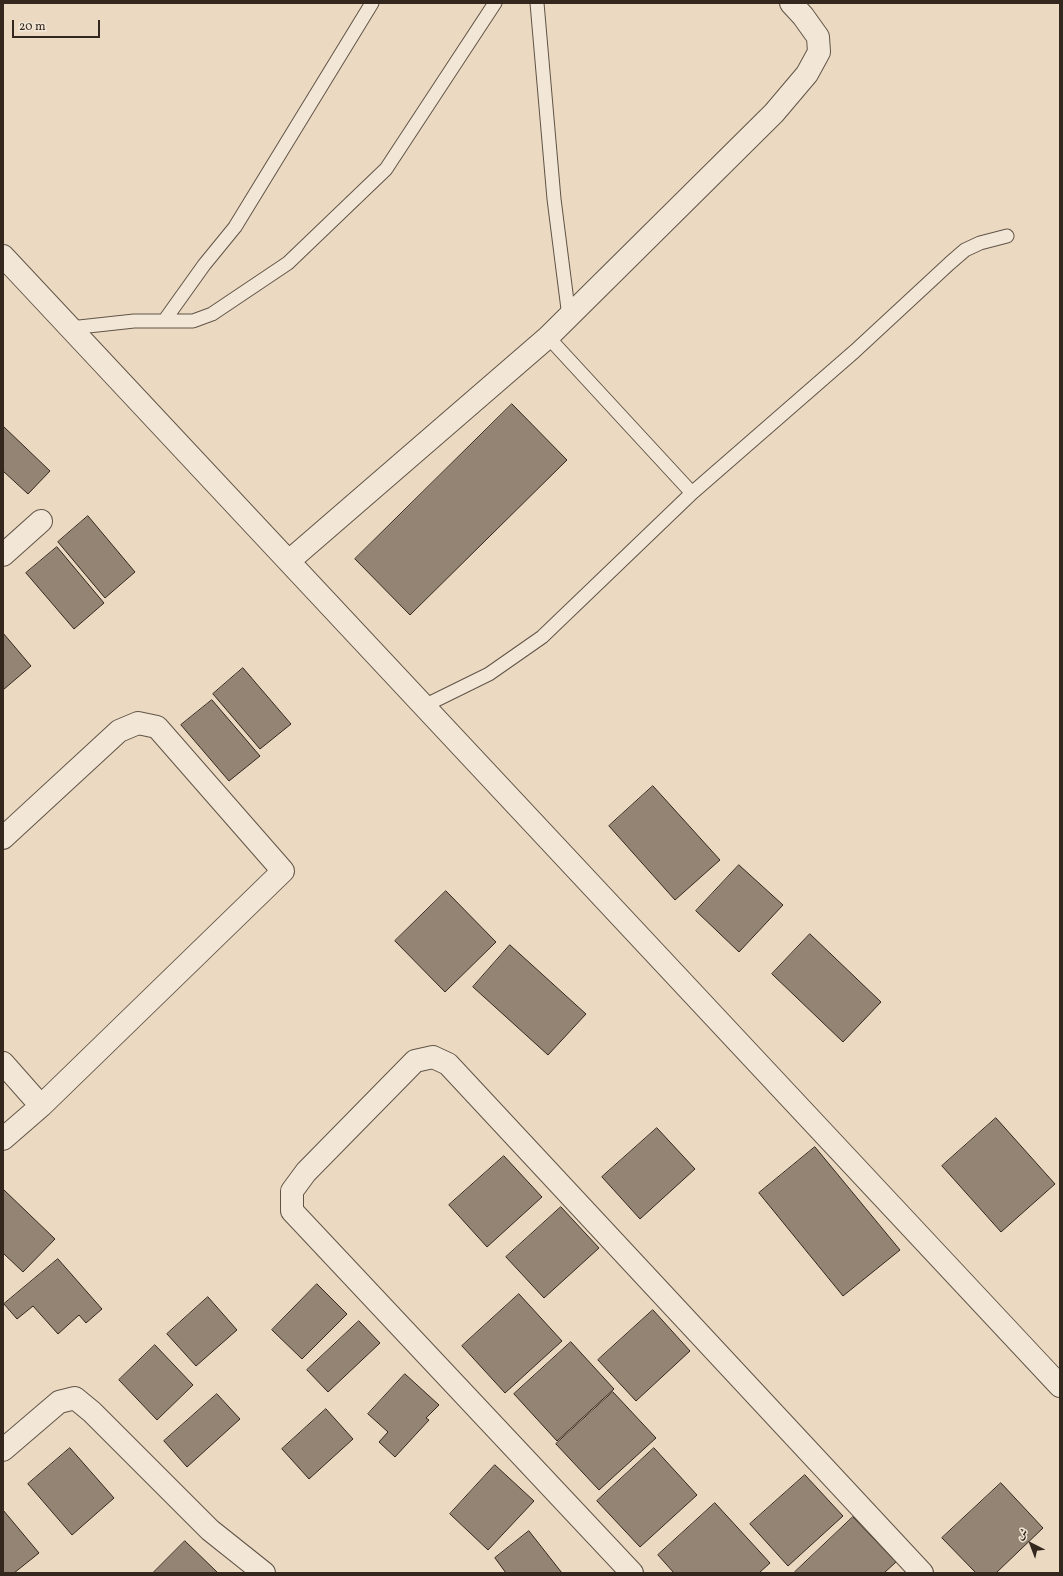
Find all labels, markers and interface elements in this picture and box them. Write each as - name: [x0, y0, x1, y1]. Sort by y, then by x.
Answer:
- scale bar: [14, 12, 102, 38]
- text: 20 m: [19, 19, 46, 35]
- north arrow: [1011, 1524, 1051, 1564]
- text: ش: [1014, 1525, 1032, 1544]

